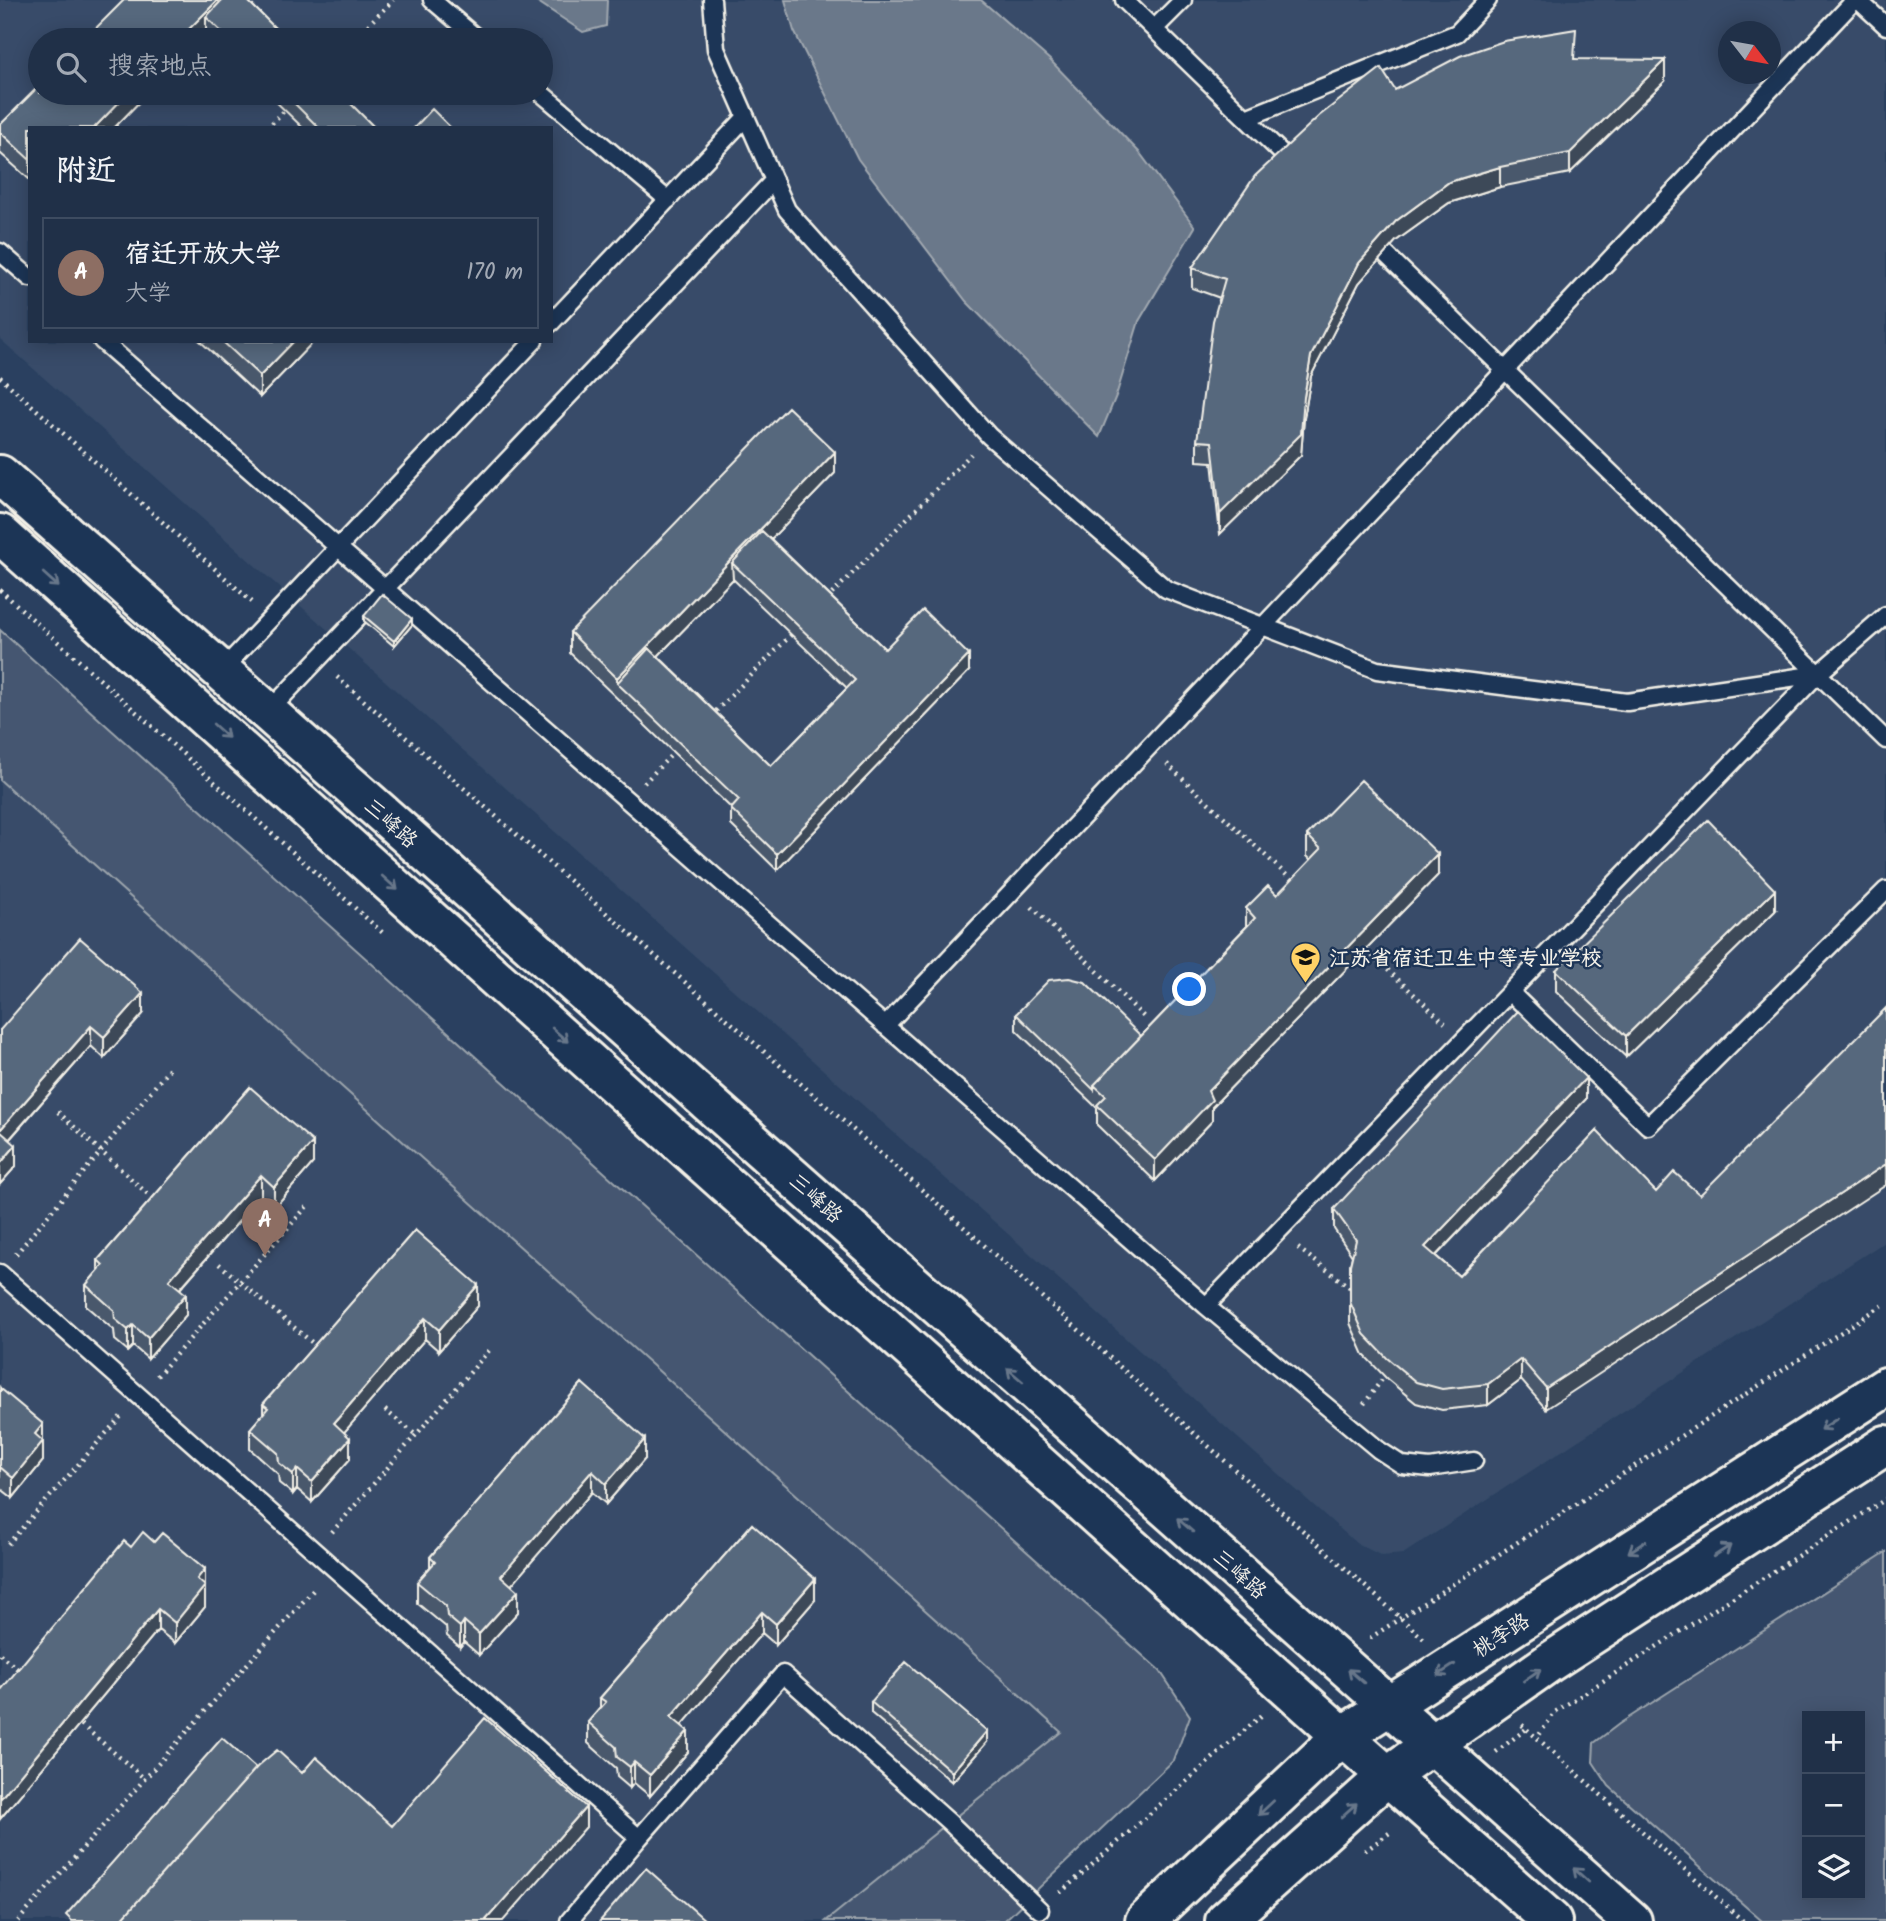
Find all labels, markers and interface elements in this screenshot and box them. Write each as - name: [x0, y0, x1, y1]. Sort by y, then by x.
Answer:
- north arrow: [1718, 21, 1781, 84]
- search box: [28, 28, 553, 105]
- text: 搜索地点: [108, 46, 212, 88]
- icon: search: [52, 48, 90, 86]
- text: 附近: [56, 148, 116, 196]
- text: 宿迁开放大学: [125, 234, 281, 276]
- text: A: [74, 255, 88, 291]
- text: 170 m: [466, 255, 523, 291]
- text: 大学: [125, 276, 171, 312]
- one-way arrow: [42, 572, 60, 588]
- one-way arrow: [212, 723, 230, 739]
- street label: 三峰路: [355, 791, 425, 857]
- one-way arrow: [381, 875, 399, 891]
- school or university icon: 江苏省宿迁卫生中等专业学校: [1289, 941, 1323, 985]
- place label: 江苏省宿迁卫生中等专业学校: [1329, 943, 1602, 976]
- your location: [1172, 972, 1206, 1006]
- one-way arrow: [551, 1027, 569, 1043]
- street label: 三峰路: [780, 1166, 850, 1232]
- pin: A: [242, 1198, 288, 1256]
- one-way arrow: [1007, 1366, 1024, 1383]
- one-way arrow: [1819, 1418, 1839, 1432]
- one-way arrow: [1176, 1517, 1194, 1533]
- one-way arrow: [1628, 1541, 1648, 1555]
- street label: 三峰路: [1204, 1542, 1274, 1608]
- one-way arrow: [1712, 1543, 1732, 1557]
- street label: 桃李路: [1466, 1605, 1537, 1667]
- one-way arrow: [1437, 1663, 1456, 1678]
- one-way arrow: [1347, 1668, 1365, 1684]
- one-way arrow: [1522, 1668, 1541, 1682]
- map controls: [1802, 1711, 1865, 1900]
- button: +: [1802, 1711, 1865, 1774]
- button: −: [1802, 1774, 1865, 1837]
- one-way arrow: [1257, 1800, 1275, 1816]
- one-way arrow: [1340, 1802, 1358, 1818]
- button: layers: [1802, 1837, 1865, 1900]
- one-way arrow: [1573, 1867, 1590, 1884]

